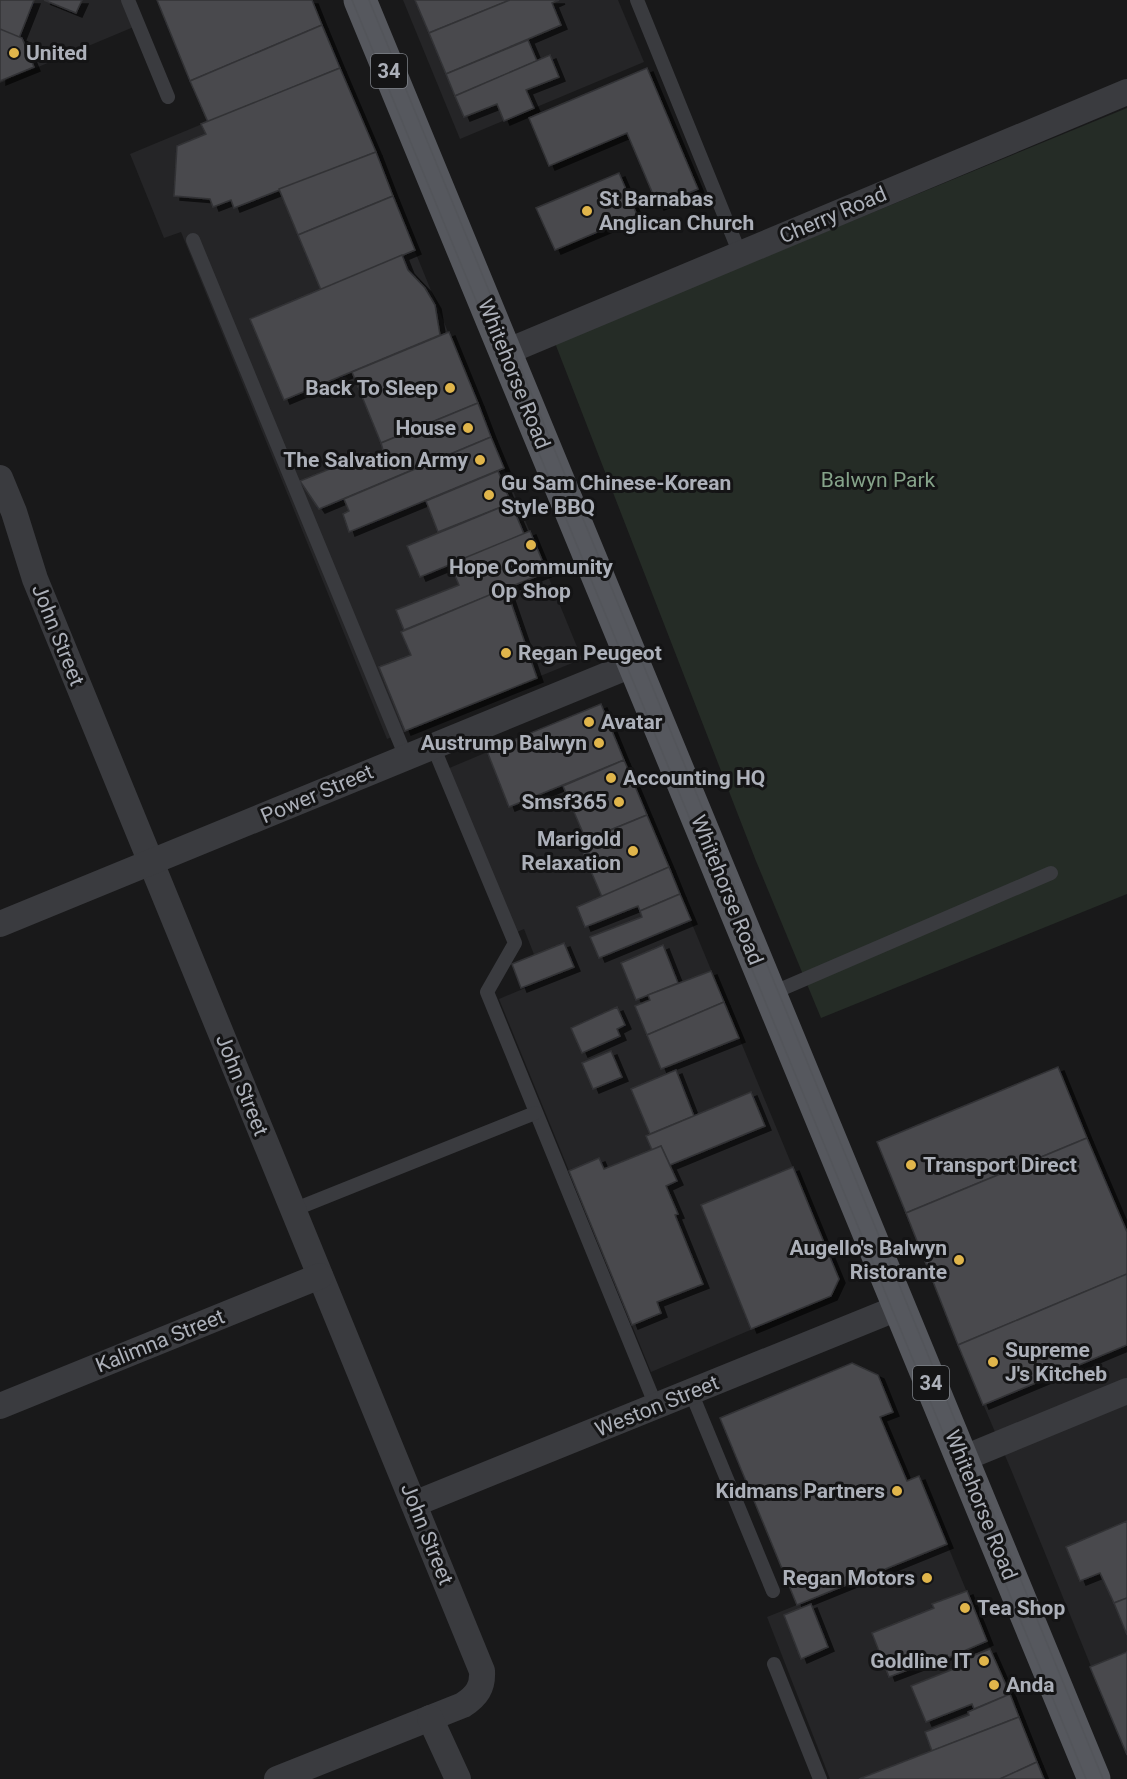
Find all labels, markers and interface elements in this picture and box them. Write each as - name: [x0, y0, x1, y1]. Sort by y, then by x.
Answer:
- place label: United: [26, 41, 87, 65]
- marker: United: [7, 46, 21, 60]
- road number: 34: [371, 54, 407, 88]
- street label: Cherry Road: [776, 182, 890, 248]
- place label: St Barnabas Anglican Church: [599, 187, 754, 235]
- marker: St Barnabas Anglican Church: [580, 204, 594, 218]
- street label: Whitehorse Road: [473, 296, 555, 452]
- place label: Back To Sleep: [305, 376, 438, 400]
- marker: Back To Sleep: [443, 381, 457, 395]
- place label: House: [395, 416, 456, 440]
- marker: House: [461, 421, 475, 435]
- place label: The Salvation Army: [283, 448, 468, 472]
- marker: The Salvation Army: [473, 453, 487, 467]
- park label: Balwyn Park: [821, 468, 936, 492]
- place label: Gu Sam Chinese-Korean Style BBQ: [501, 471, 731, 519]
- marker: Gu Sam Chinese-Korean Style BBQ: [482, 488, 496, 502]
- marker: Hope Community Op Shop: [524, 538, 538, 552]
- place label: Hope Community Op Shop: [449, 555, 613, 603]
- street label: John Street: [27, 581, 89, 689]
- place label: Regan Peugeot: [518, 641, 662, 665]
- marker: Regan Peugeot: [499, 646, 513, 660]
- place label: Avatar: [601, 710, 663, 734]
- marker: Avatar: [582, 715, 596, 729]
- place label: Austrump Balwyn: [421, 731, 587, 755]
- marker: Austrump Balwyn: [592, 736, 606, 750]
- street label: Power Street: [257, 760, 377, 828]
- place label: Accounting HQ: [623, 766, 765, 790]
- marker: Accounting HQ: [604, 771, 618, 785]
- place label: Smsf365: [521, 790, 607, 814]
- marker: Smsf365: [612, 795, 626, 809]
- street label: Whitehorse Road: [686, 812, 768, 968]
- place label: Marigold Relaxation: [521, 827, 621, 875]
- marker: Marigold Relaxation: [626, 844, 640, 858]
- street label: John Street: [211, 1031, 273, 1139]
- place label: Transport Direct: [923, 1153, 1077, 1177]
- marker: Transport Direct: [904, 1158, 918, 1172]
- place label: Augello's Balwyn Ristorante: [790, 1236, 947, 1284]
- marker: Augello's Balwyn Ristorante: [952, 1253, 966, 1267]
- street label: Kalimna Street: [92, 1304, 228, 1378]
- place label: Supreme J's Kitcheb: [1005, 1338, 1107, 1386]
- marker: Supreme J's Kitcheb: [986, 1355, 1000, 1369]
- road number: 34: [913, 1366, 949, 1400]
- street label: Weston Street: [592, 1370, 722, 1442]
- street label: Whitehorse Road: [940, 1427, 1022, 1583]
- place label: Kidmans Partners: [716, 1479, 885, 1503]
- street label: John Street: [396, 1480, 458, 1588]
- marker: Kidmans Partners: [890, 1484, 904, 1498]
- place label: Regan Motors: [783, 1566, 915, 1590]
- marker: Regan Motors: [920, 1571, 934, 1585]
- place label: Tea Shop: [977, 1596, 1065, 1620]
- marker: Tea Shop: [958, 1601, 972, 1615]
- place label: Goldline IT: [870, 1649, 972, 1673]
- marker: Goldline IT: [977, 1654, 991, 1668]
- place label: Anda: [1006, 1673, 1055, 1697]
- marker: Anda: [987, 1678, 1001, 1692]

